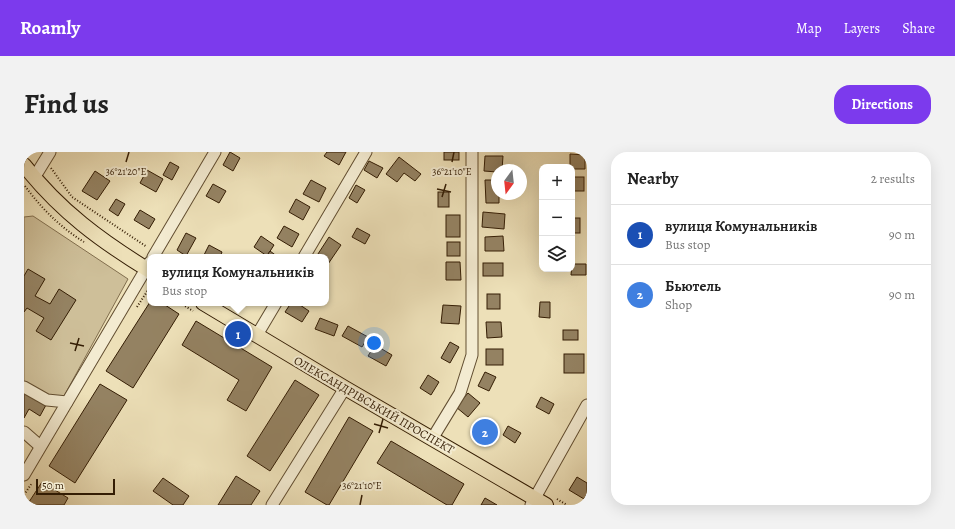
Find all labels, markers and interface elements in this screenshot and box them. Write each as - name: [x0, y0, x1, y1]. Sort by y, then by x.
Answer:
- text: Roamly: [20, 15, 80, 41]
- text: Map: [796, 19, 822, 38]
- text: Layers: [844, 19, 880, 38]
- text: Share: [902, 19, 935, 38]
- text: Find us: [24, 85, 109, 123]
- button: Directions: [834, 85, 931, 124]
- north arrow: [491, 164, 527, 200]
- map controls: [539, 164, 575, 272]
- button: +: [539, 164, 575, 200]
- text: 36°21'20"E: [106, 165, 146, 178]
- text: 36°21'10"E: [432, 165, 472, 178]
- text: Nearby: [627, 167, 678, 190]
- text: 2 results: [871, 170, 915, 187]
- button: −: [539, 200, 575, 236]
- text: вулиця Комунальників: [665, 216, 817, 236]
- text: 1: [638, 226, 642, 243]
- text: 90 m: [889, 226, 915, 243]
- button: layers: [539, 236, 575, 272]
- text: Bus stop: [665, 236, 710, 253]
- popup: [147, 254, 329, 306]
- text: вулиця Комунальників: [162, 262, 314, 282]
- text: Бьютель: [665, 276, 721, 296]
- text: Bus stop: [162, 282, 207, 299]
- text: 2: [637, 286, 643, 303]
- text: 90 m: [889, 286, 915, 303]
- text: Shop: [665, 296, 692, 313]
- pin: 1: [225, 319, 251, 349]
- your location: [364, 333, 384, 353]
- street label: ОЛЕКСАНДРІВСЬКИЙ ПРОСПЕКТ: [291, 352, 457, 458]
- pin: 2: [472, 417, 498, 447]
- scale bar: [36, 477, 115, 496]
- text: 50 m: [42, 478, 64, 493]
- text: 36°21'10"E: [342, 479, 382, 492]

